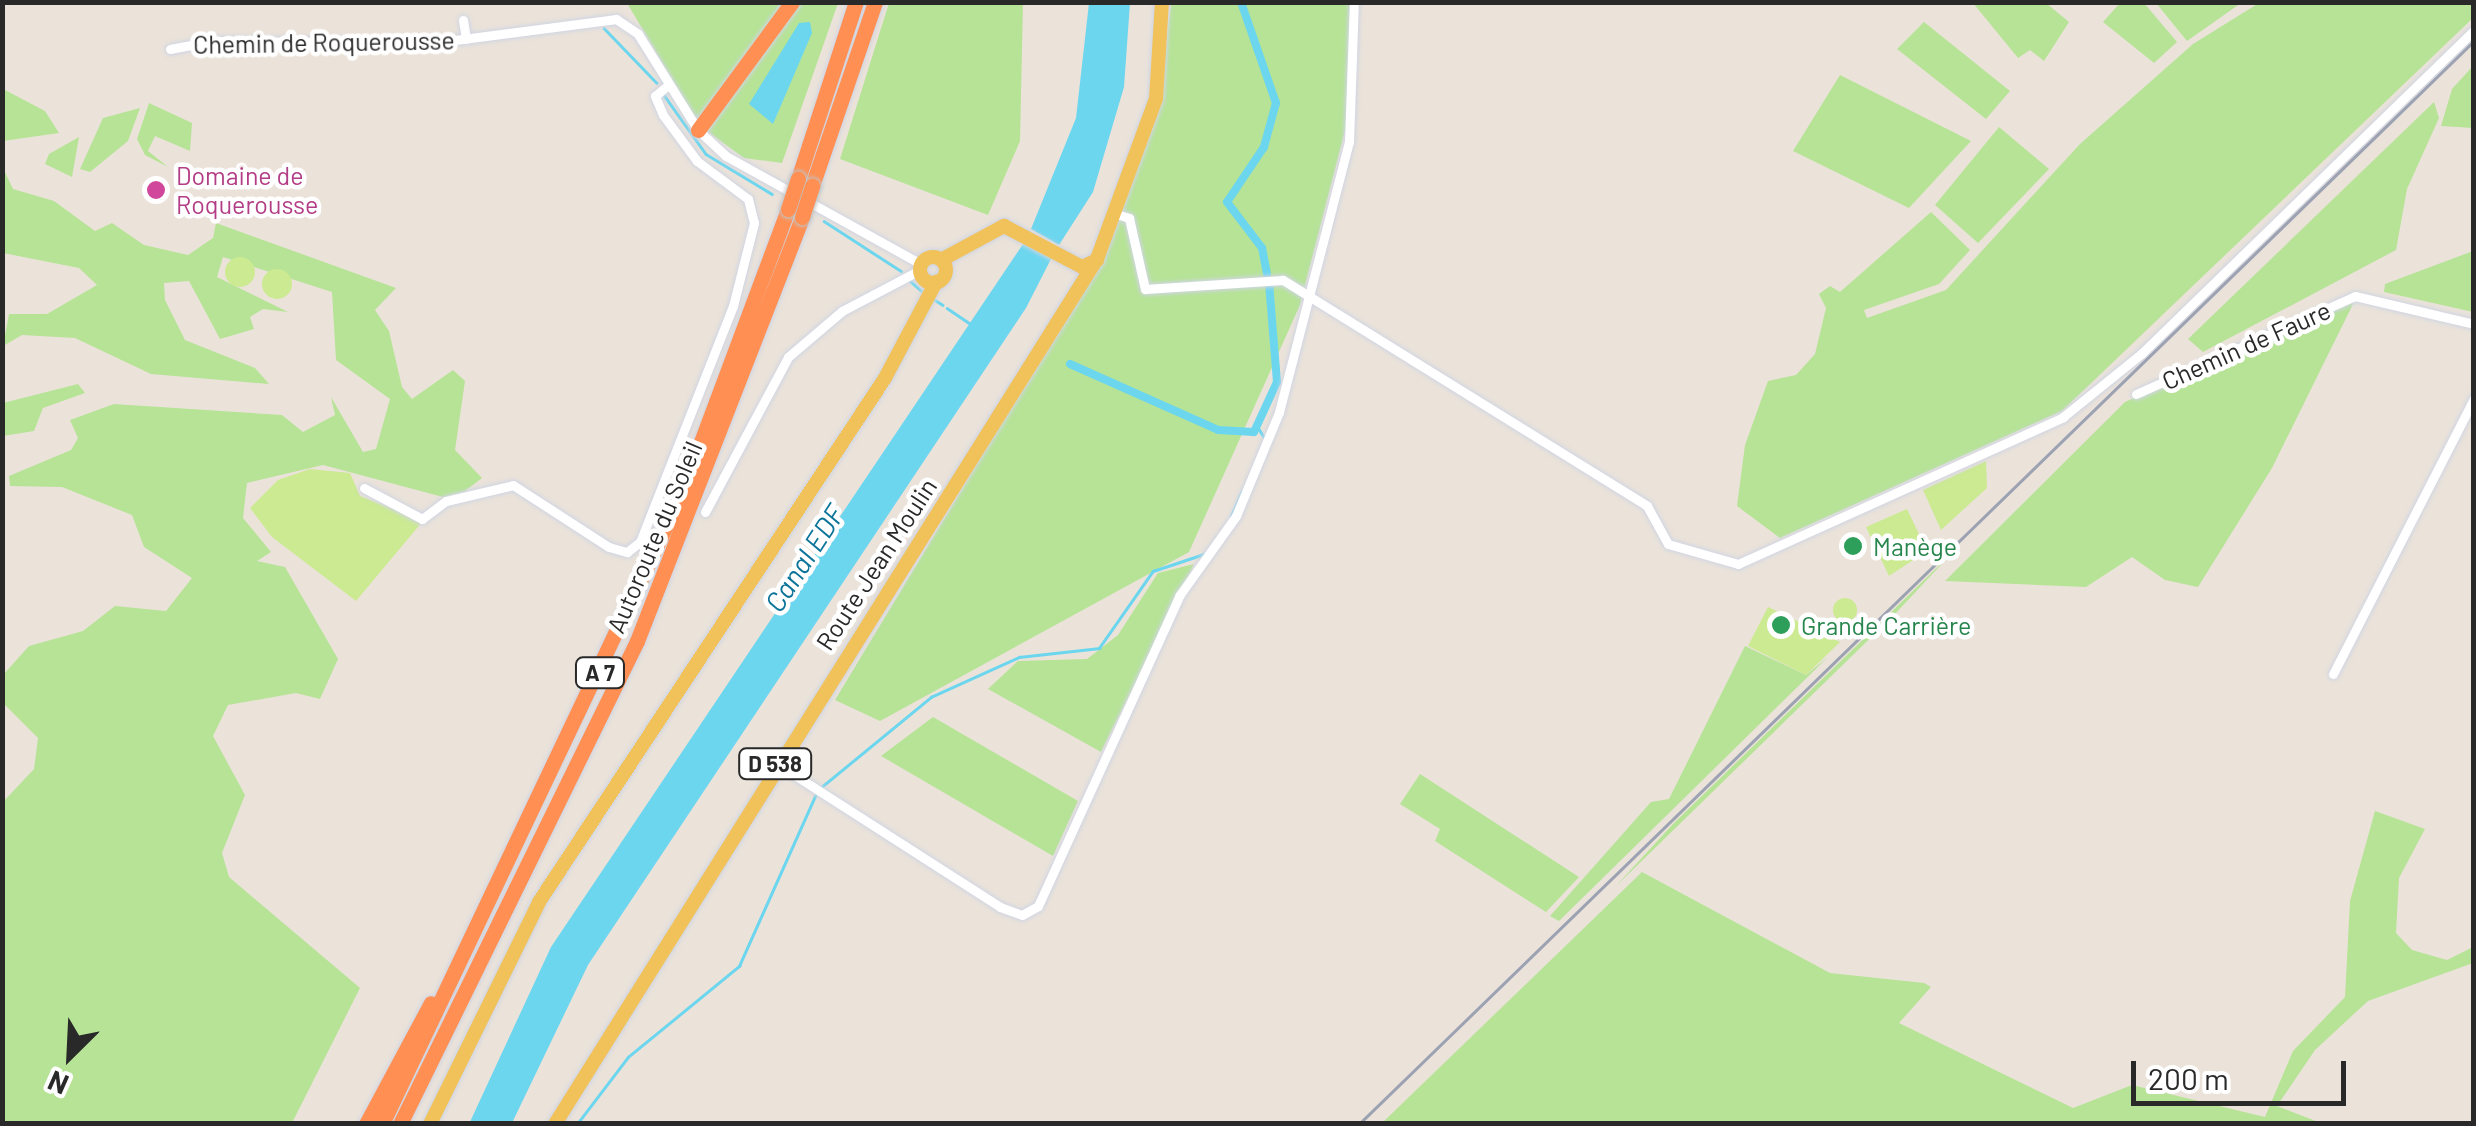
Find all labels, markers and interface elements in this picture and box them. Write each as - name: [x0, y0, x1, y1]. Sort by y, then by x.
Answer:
- street label: Chemin de Roquerousse: [193, 25, 455, 59]
- place label: Domaine de Roquerousse: [176, 161, 318, 220]
- marker: Domaine de Roquerousse: [145, 179, 167, 201]
- street label: Chemin de Faure: [2157, 294, 2335, 396]
- street label: Autoroute du Soleil: [600, 437, 708, 637]
- street label: Route Jean Moulin: [809, 473, 943, 655]
- water label: Canal EDF: [757, 498, 851, 618]
- place label: Manège: [1873, 531, 1957, 561]
- marker: Manège: [1842, 535, 1864, 557]
- place label: Grande Carrière: [1801, 610, 1971, 640]
- marker: Grande Carrière: [1770, 614, 1792, 636]
- road number: A 7: [572, 656, 628, 690]
- road number: D 538: [738, 747, 812, 781]
- north arrow: [20, 1006, 120, 1106]
- scale bar: [2136, 1041, 2351, 1103]
- text: 200 m: [2148, 1060, 2229, 1096]
- text: N: [42, 1064, 73, 1103]

